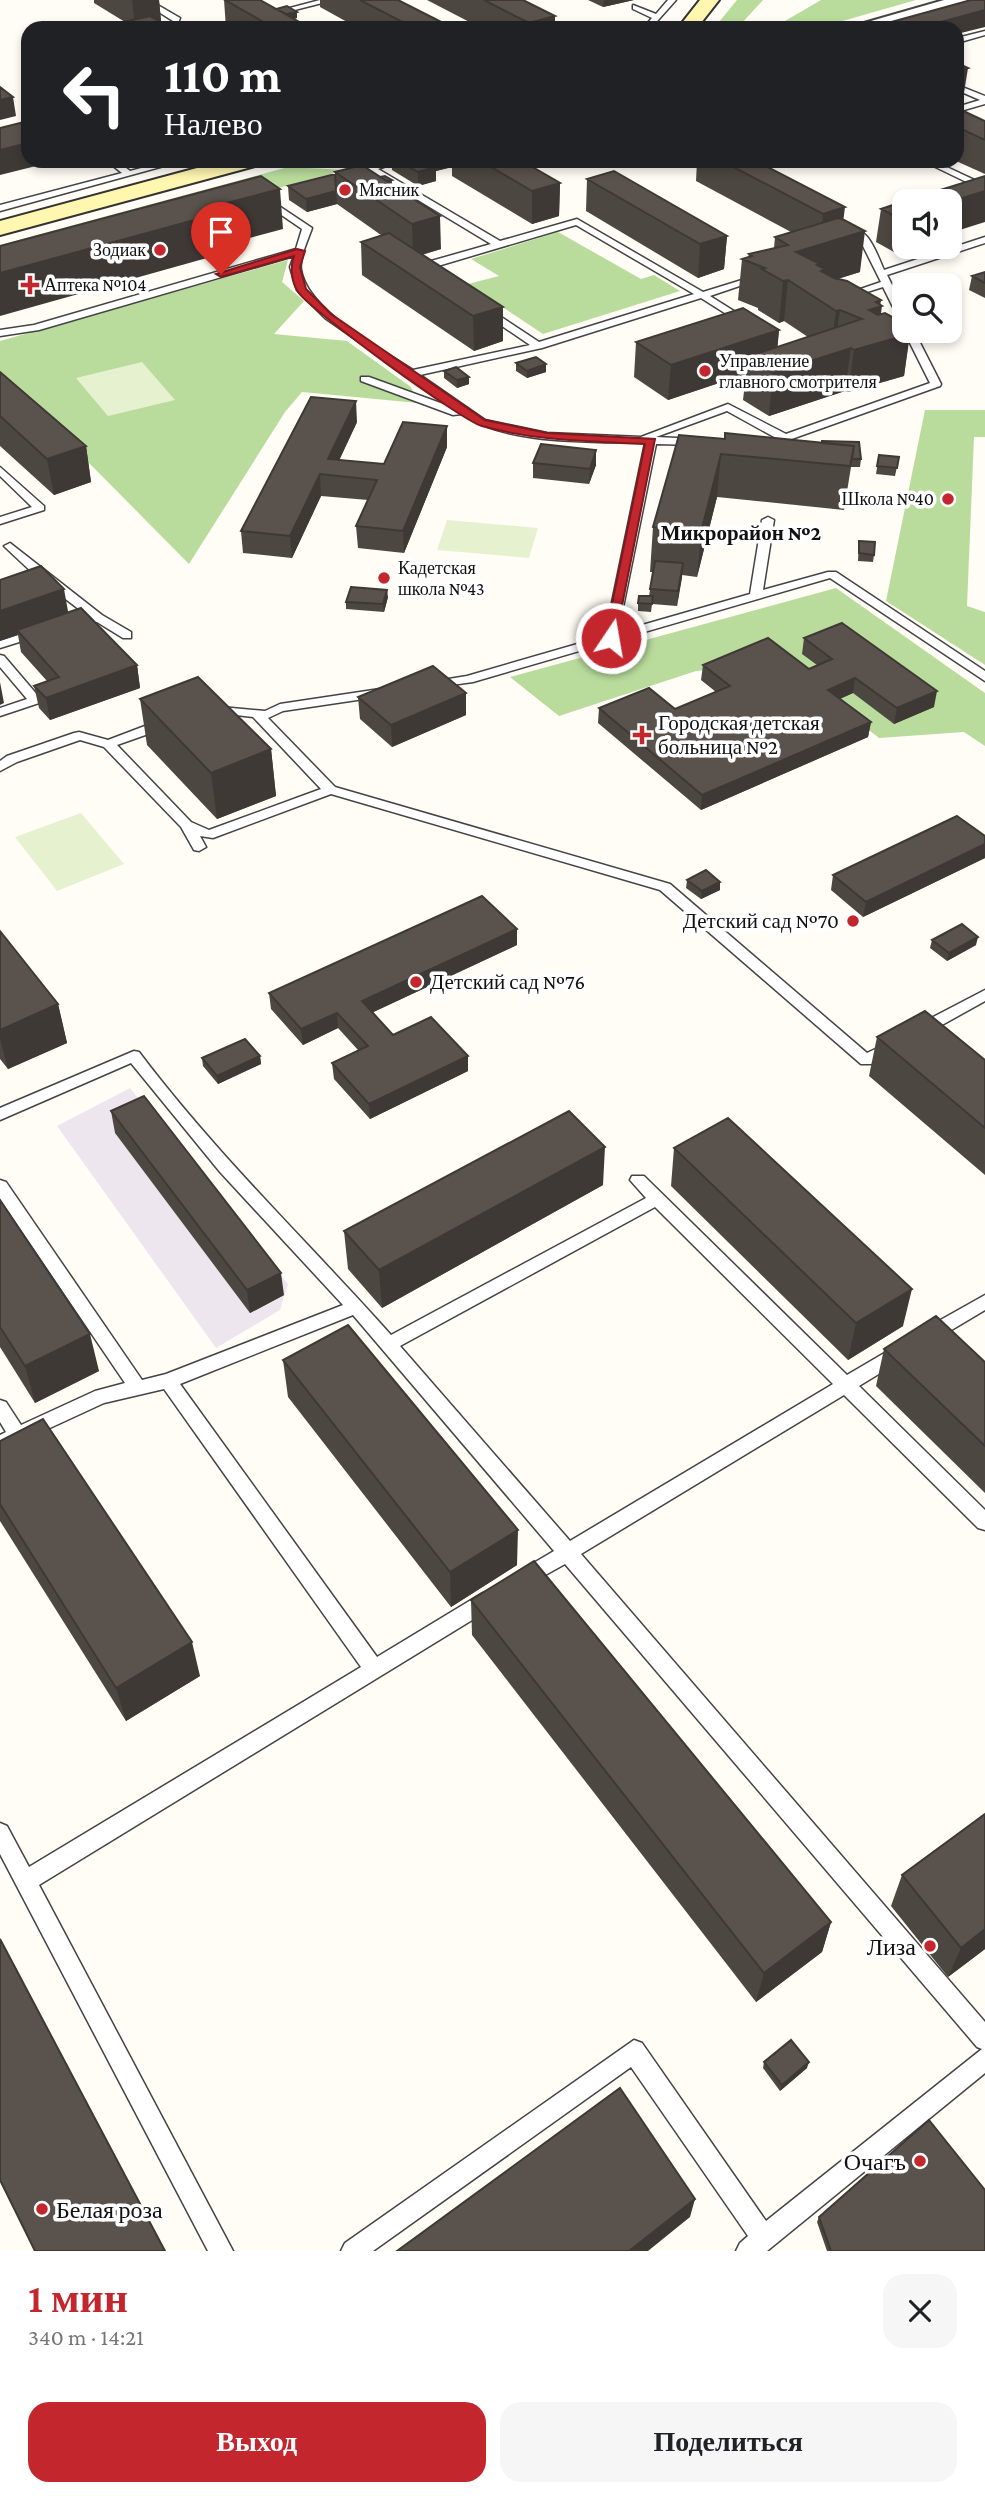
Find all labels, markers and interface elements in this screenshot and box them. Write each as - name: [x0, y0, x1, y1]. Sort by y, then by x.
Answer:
- text: 110 m: [164, 48, 281, 103]
- icon: left: [49, 49, 140, 140]
- text: Налево: [164, 106, 263, 142]
- place label: Мясник: [359, 180, 420, 200]
- marker: Мясник: [337, 182, 353, 198]
- map controls: [892, 189, 962, 343]
- button: sound: [892, 189, 962, 259]
- pin: [191, 202, 251, 274]
- icon: arrive: [202, 213, 240, 251]
- place label: Зодиак: [93, 240, 146, 260]
- marker: Зодиак: [152, 242, 168, 258]
- button: search: [892, 273, 962, 343]
- place label: Аптека №104: [44, 275, 147, 295]
- marker: Аптека №104: [22, 277, 38, 293]
- place label: Управление главного смотрителя: [719, 351, 877, 392]
- marker: Управление главного смотрителя: [697, 363, 713, 379]
- place label: Школа №40: [841, 489, 934, 509]
- marker: Школа №40: [940, 491, 956, 507]
- district label: Микрорайон №2: [661, 521, 822, 545]
- place label: Кадетская школа №43: [398, 558, 484, 599]
- marker: Кадетская школа №43: [376, 570, 392, 586]
- position arrow: [574, 601, 648, 675]
- place label: Городская детская больница №2: [658, 711, 820, 759]
- marker: Городская детская больница №2: [632, 725, 652, 745]
- place label: Детский сад №70: [683, 909, 839, 933]
- marker: Детский сад №70: [845, 913, 861, 929]
- place label: Детский сад №76: [430, 970, 585, 994]
- marker: Детский сад №76: [408, 974, 424, 990]
- place label: Лиза: [867, 1933, 916, 1960]
- marker: Лиза: [922, 1938, 938, 1954]
- place label: Очагъ: [844, 2148, 906, 2175]
- marker: Очагъ: [912, 2153, 928, 2169]
- place label: Белая роза: [56, 2196, 163, 2223]
- marker: Белая роза: [34, 2201, 50, 2217]
- text: 1 мин: [28, 2274, 128, 2321]
- button: close: [883, 2274, 957, 2348]
- text: 340 m · 14:21: [28, 2324, 144, 2350]
- button: Выход: [28, 2402, 486, 2482]
- button: Поделиться: [500, 2402, 957, 2482]

